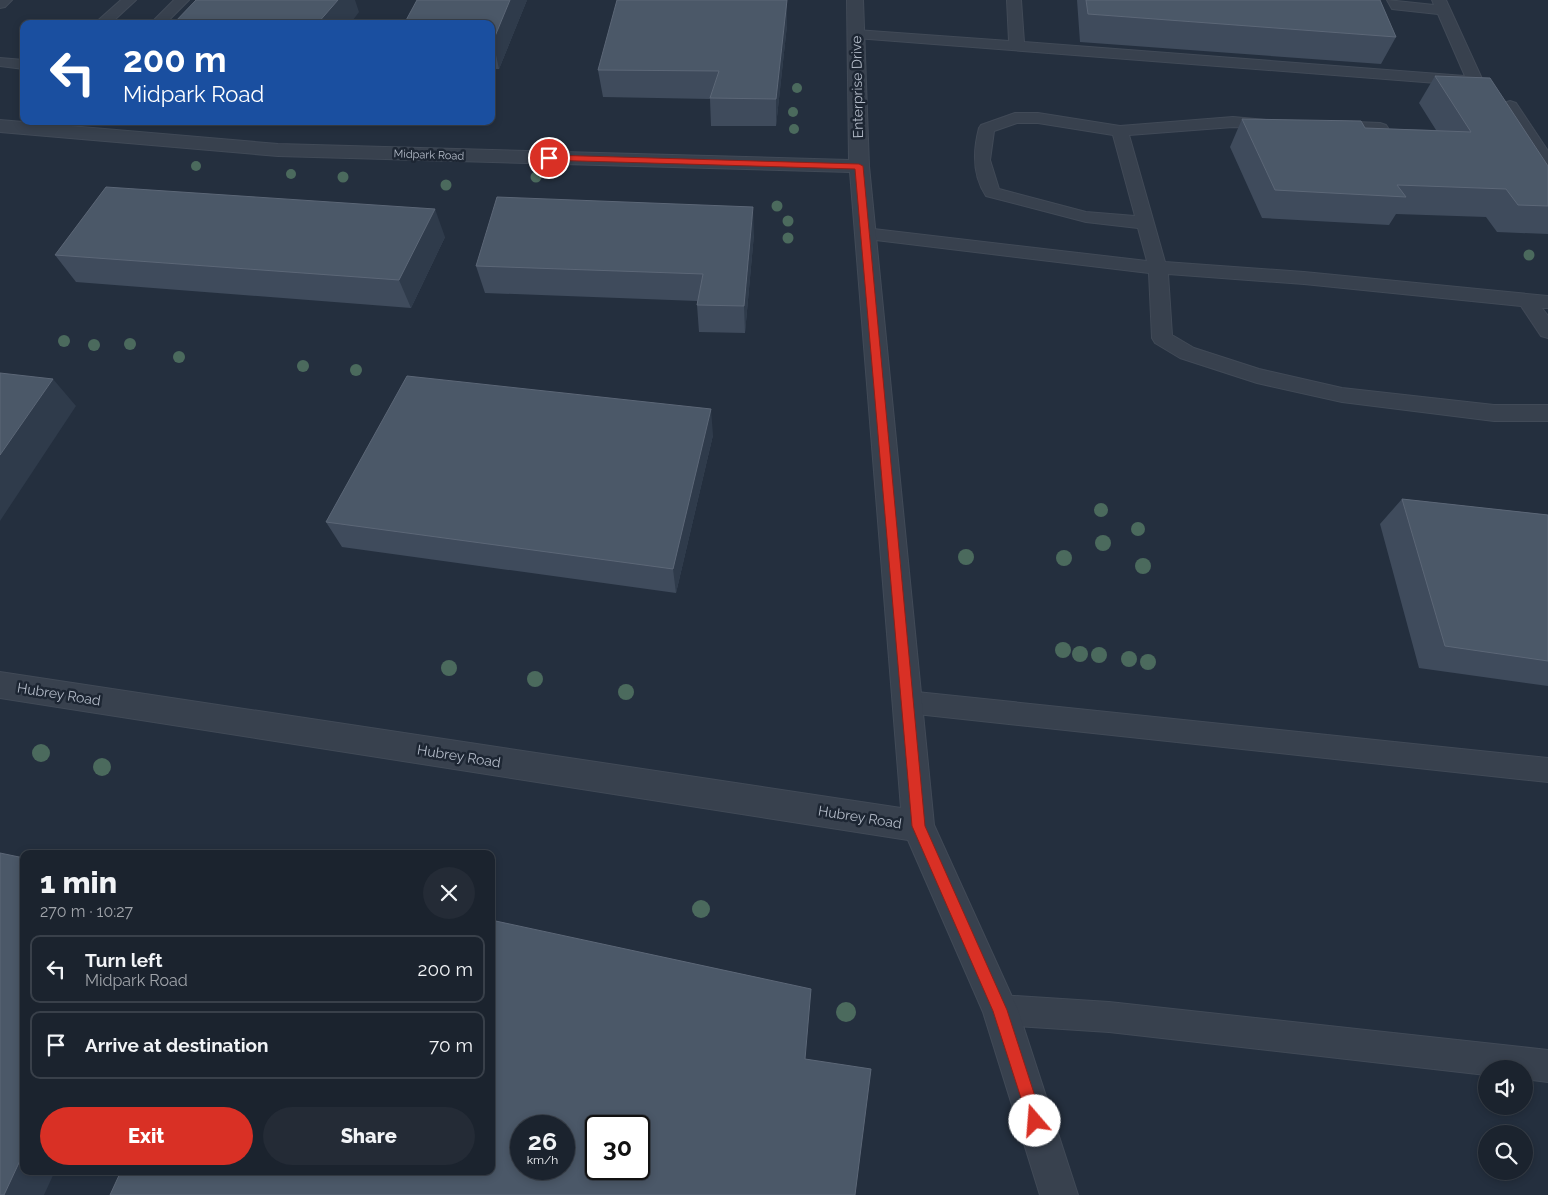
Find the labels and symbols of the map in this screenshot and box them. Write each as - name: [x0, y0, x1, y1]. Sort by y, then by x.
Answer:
- street label: Enterprise Drive: [848, 35, 866, 139]
- pin: [528, 137, 570, 179]
- street label: Midpark Road: [394, 147, 465, 163]
- street label: Hubrey Road: [16, 680, 102, 708]
- street label: Hubrey Road: [416, 742, 502, 770]
- street label: Hubrey Road: [817, 803, 903, 831]
- position arrow: [1008, 1094, 1060, 1146]
- speed limit sign: 30: [585, 1115, 650, 1180]

